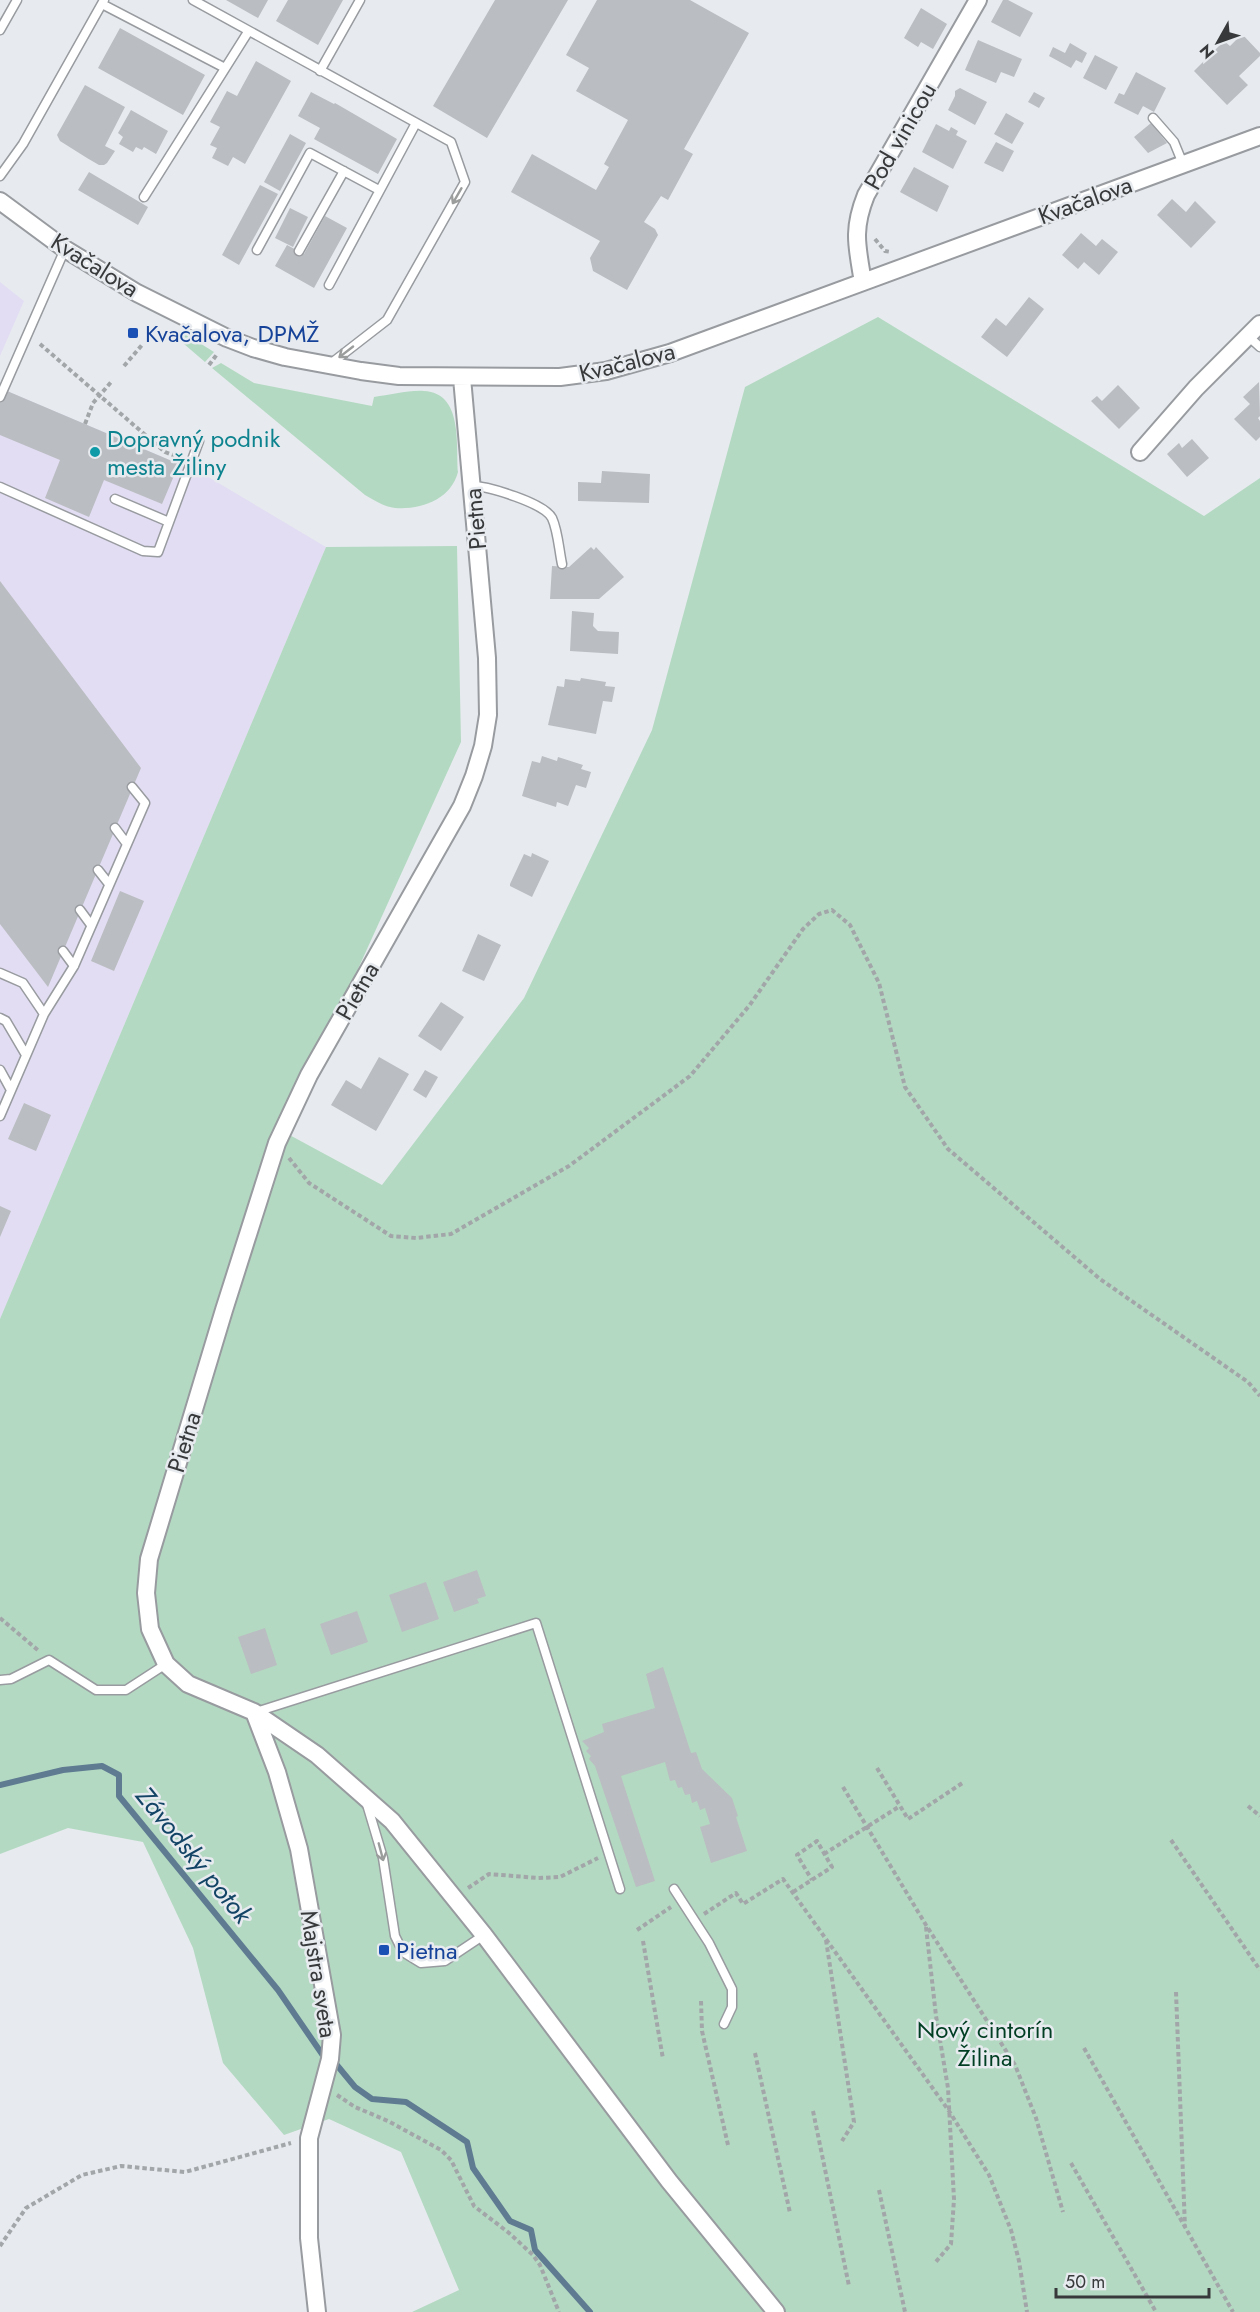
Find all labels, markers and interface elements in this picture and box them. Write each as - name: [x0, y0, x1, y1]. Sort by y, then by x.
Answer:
- north arrow: [1188, 12, 1248, 72]
- text: N: [1194, 39, 1220, 64]
- street label: Pod vinicou: [855, 76, 945, 196]
- street label: Kvačalova: [1033, 167, 1137, 233]
- one-way arrow: [451, 187, 463, 204]
- street label: Kvačalova: [44, 224, 146, 306]
- place label: Kvačalova, DPMŽ: [145, 316, 319, 351]
- marker: Kvačalova, DPMŽ: [126, 326, 140, 340]
- street label: Kvačalova: [575, 333, 679, 391]
- one-way arrow: [338, 345, 354, 358]
- place label: Dopravný podnik mesta Žiliny: [107, 421, 281, 484]
- marker: Dopravný podnik mesta Žiliny: [88, 445, 102, 459]
- street label: Pietna: [455, 487, 495, 551]
- street label: Pietna: [326, 956, 388, 1026]
- street label: Pietna: [158, 1407, 210, 1477]
- water label: Závodský potok: [126, 1778, 262, 1933]
- one-way arrow: [376, 1842, 388, 1861]
- street label: Majstra sveta: [292, 1908, 346, 2040]
- place label: Pietna: [396, 1933, 458, 1968]
- marker: Pietna: [377, 1943, 391, 1957]
- park label: Nový cintorín Žilina: [917, 2012, 1053, 2075]
- scale bar: [1056, 2261, 1209, 2299]
- text: 50 m: [1065, 2269, 1105, 2295]

